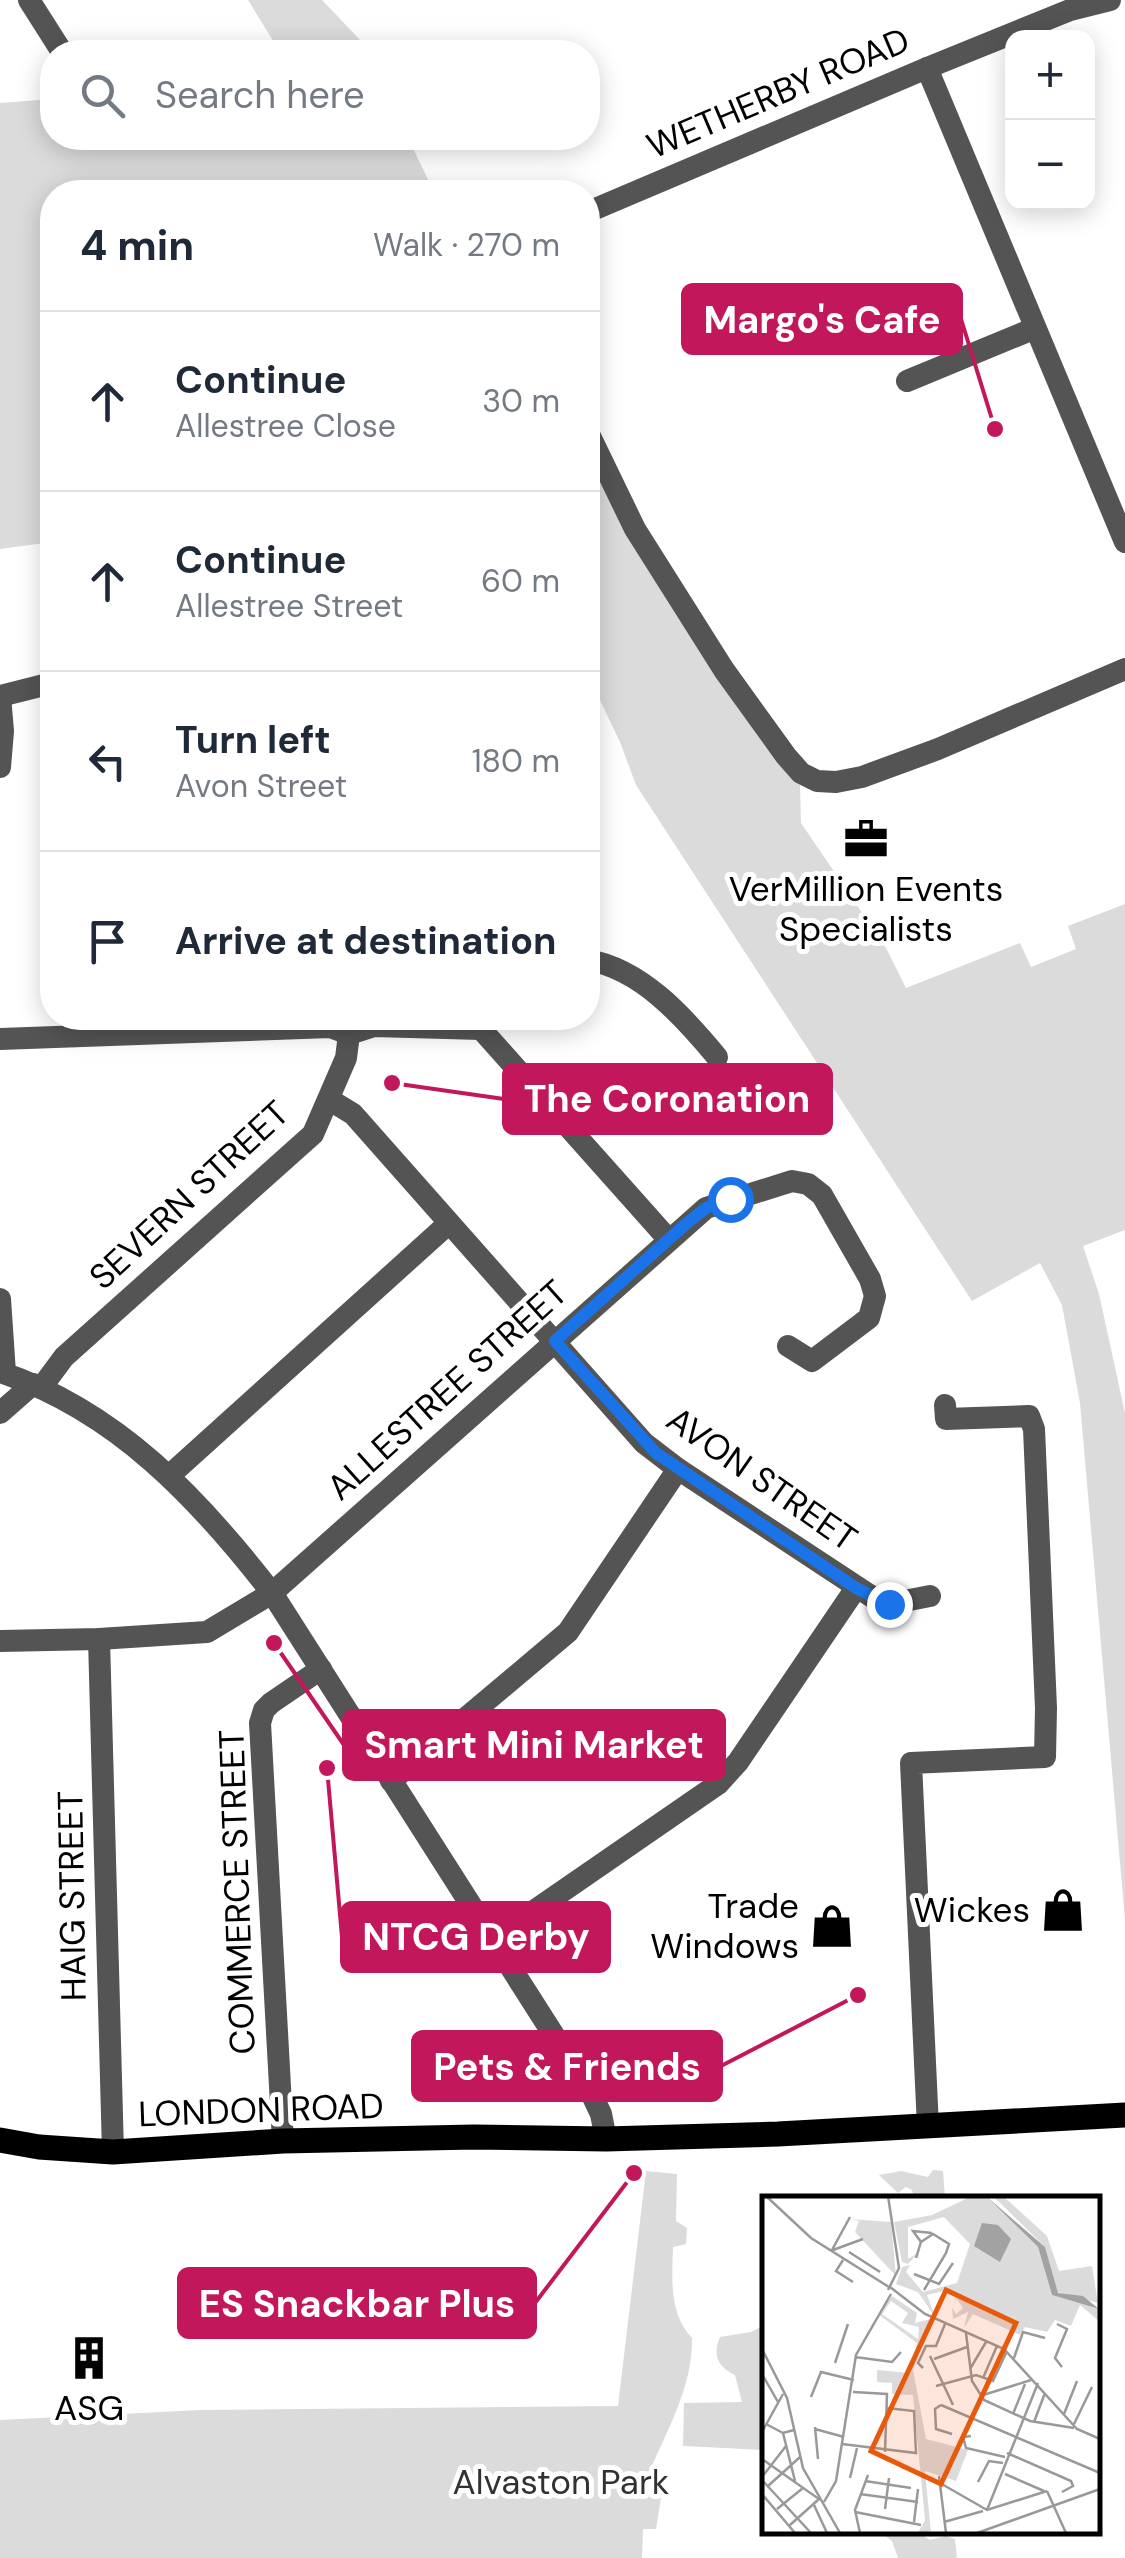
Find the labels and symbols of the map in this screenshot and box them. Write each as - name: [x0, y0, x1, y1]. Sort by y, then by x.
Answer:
- street label: WETHERBY ROAD: [640, 17, 916, 169]
- callout: Margo's Cafe: [683, 285, 961, 353]
- text: Margo's Cafe: [703, 295, 941, 345]
- office icon: VerMillion Events Specialists: [842, 815, 890, 863]
- place label: VerMillion Events Specialists: [729, 866, 1003, 952]
- callout: The Coronation: [504, 1065, 831, 1133]
- text: The Coronation: [524, 1074, 810, 1124]
- street label: SEVERN STREET: [79, 1091, 299, 1299]
- route start: [708, 1177, 754, 1223]
- street label: ALLESTREE STREET: [317, 1270, 577, 1510]
- street label: AVON STREET: [658, 1396, 866, 1562]
- route end: [867, 1582, 913, 1628]
- callout: Smart Mini Market: [344, 1711, 724, 1779]
- text: Smart Mini Market: [364, 1720, 704, 1770]
- street label: COMMERCE STREET: [208, 1729, 266, 2055]
- street label: HAIG STREET: [47, 1790, 97, 2002]
- place label: Trade Windows: [650, 1883, 799, 1969]
- shop icon: Wickes: [1039, 1886, 1087, 1934]
- place label: Wickes: [914, 1887, 1030, 1933]
- shop icon: Trade Windows: [808, 1902, 856, 1950]
- callout: NTCG Derby: [342, 1903, 609, 1971]
- text: NTCG Derby: [362, 1912, 590, 1962]
- callout: Pets & Friends: [413, 2032, 721, 2100]
- text: Pets & Friends: [433, 2042, 701, 2092]
- street label: LONDON ROAD: [137, 2083, 385, 2137]
- inset map: [762, 2196, 1100, 2533]
- callout: ES Snackbar Plus: [179, 2269, 535, 2337]
- text: ES Snackbar Plus: [199, 2279, 515, 2329]
- building icon: ASG: [65, 2334, 113, 2382]
- place label: ASG: [54, 2385, 124, 2431]
- park label: Alvaston Park: [453, 2459, 670, 2505]

